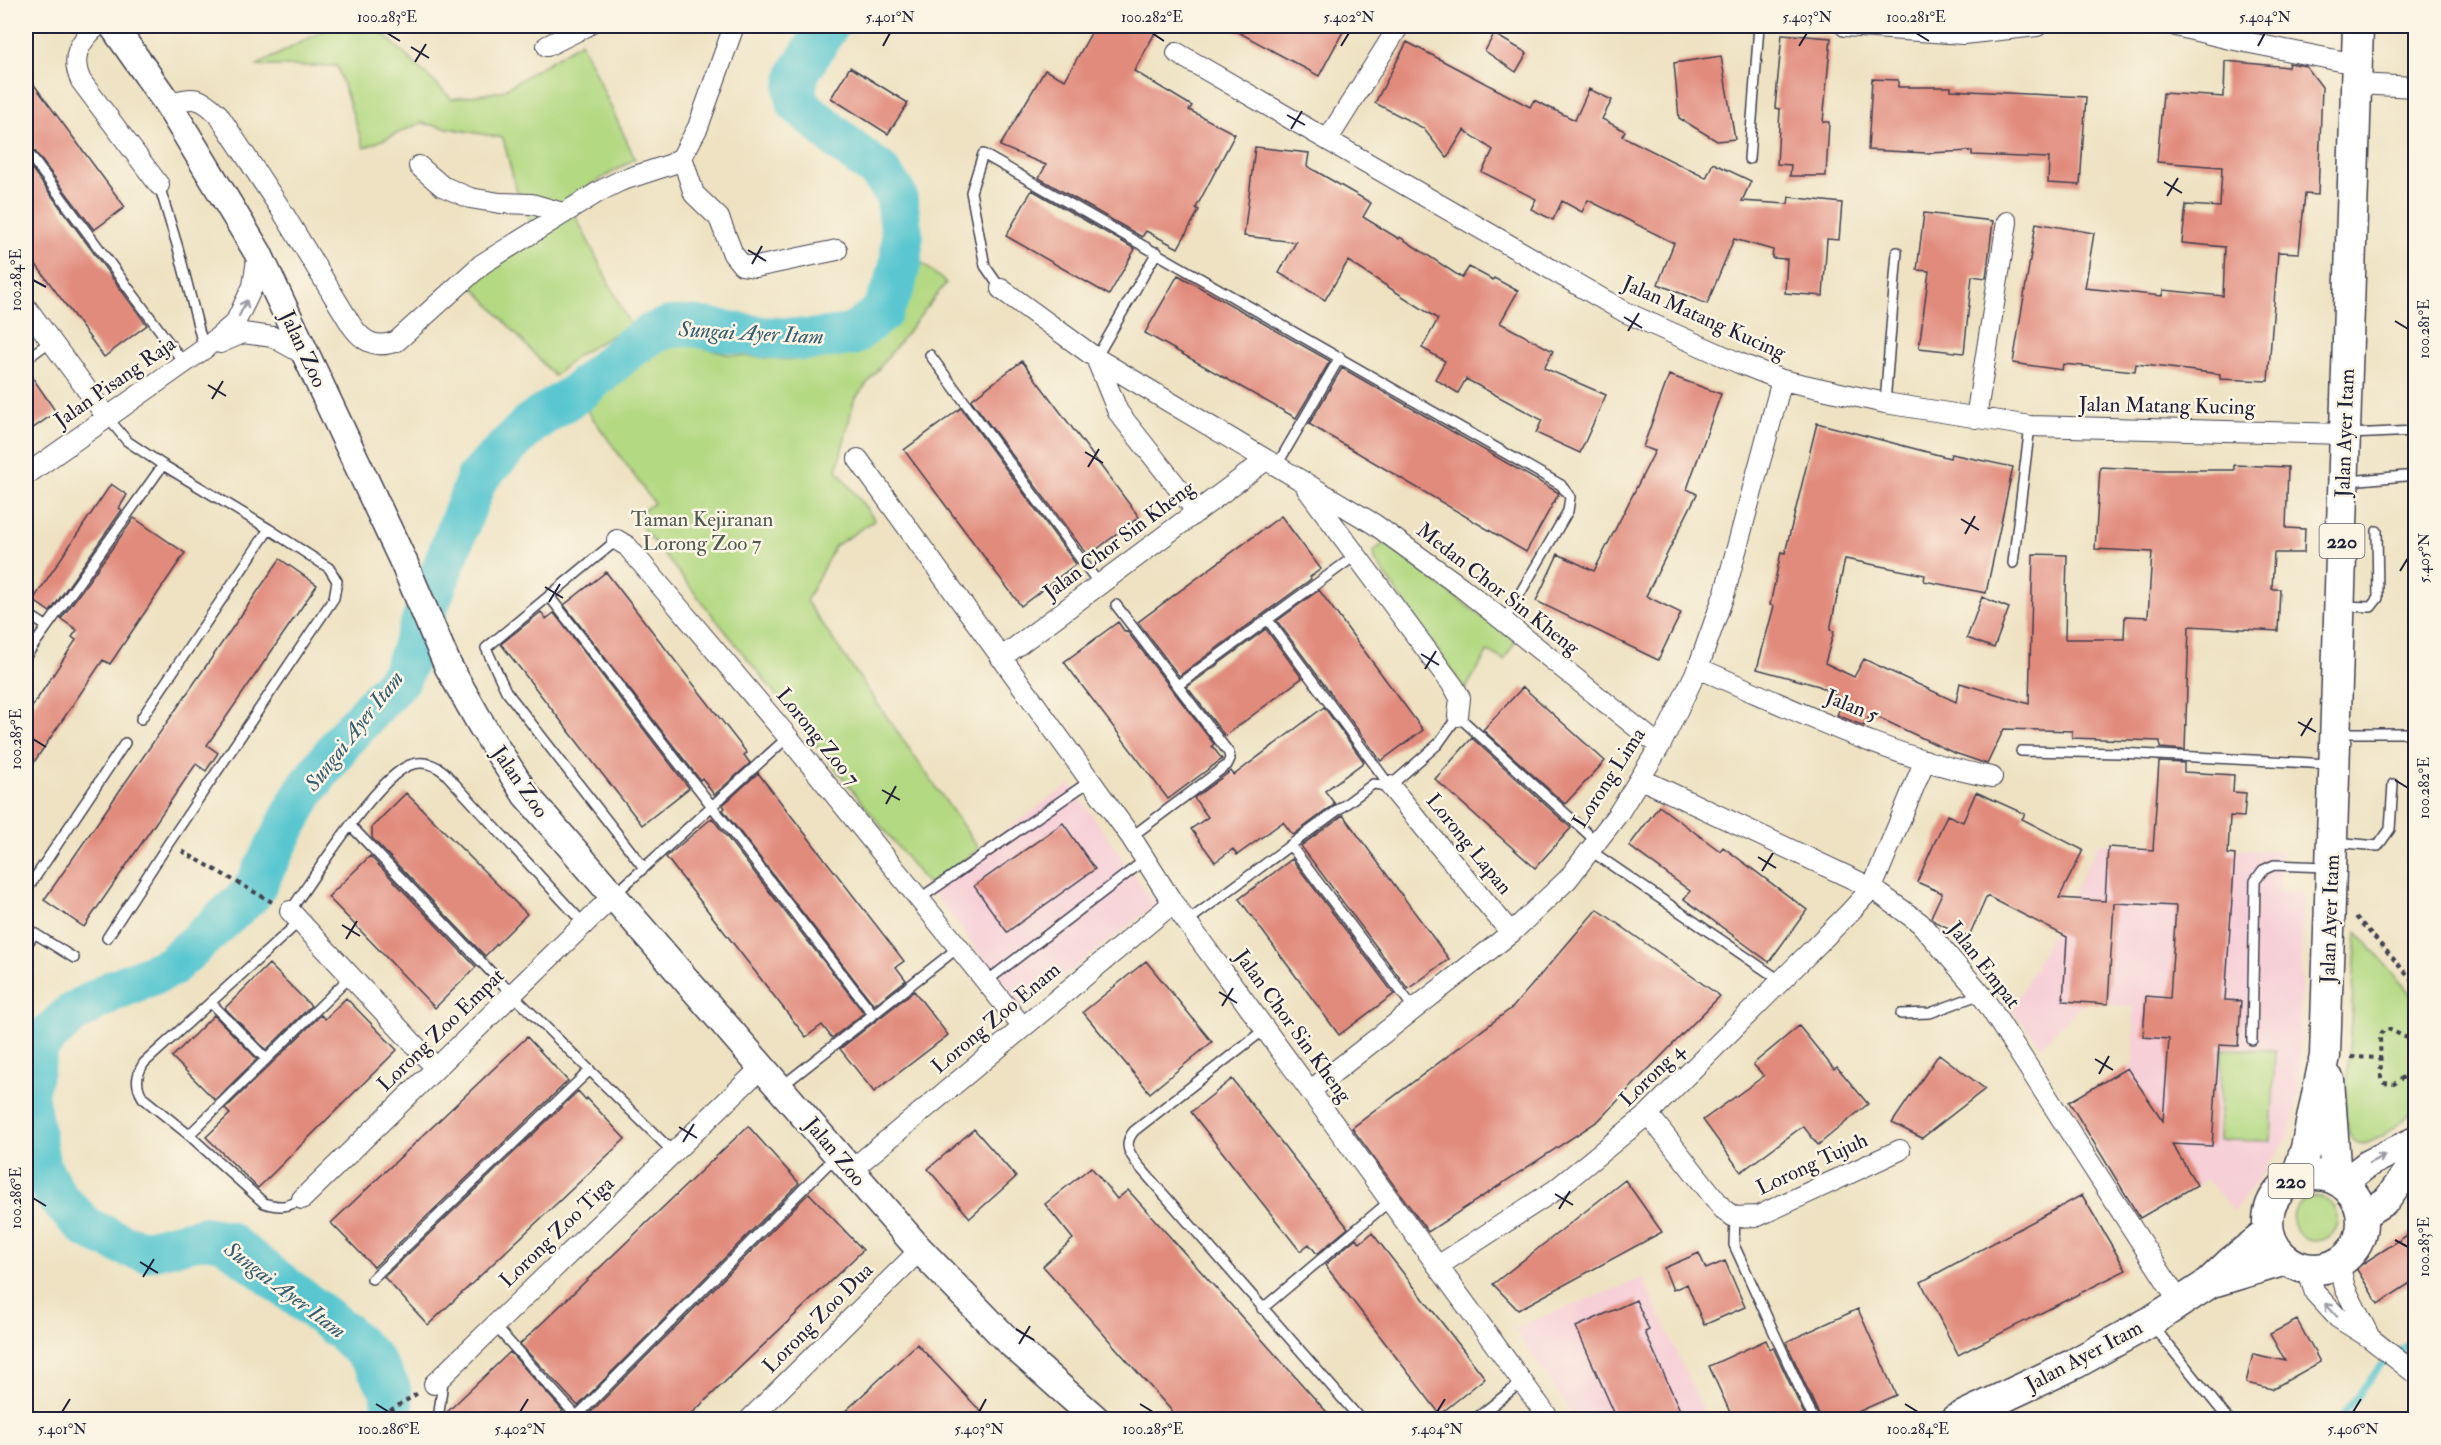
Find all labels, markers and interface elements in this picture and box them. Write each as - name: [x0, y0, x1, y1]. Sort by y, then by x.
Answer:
- text: 100.283°E: [357, 8, 417, 27]
- text: 5.401°N: [865, 8, 915, 27]
- text: 100.282°E: [1121, 8, 1183, 27]
- text: 5.402°N: [1323, 8, 1375, 27]
- text: 5.403°N: [1782, 8, 1832, 27]
- text: 100.281°E: [1886, 8, 1946, 27]
- text: 5.404°N: [2239, 8, 2292, 27]
- text: 100.284°E: [7, 249, 26, 311]
- street label: Jalan Matang Kucing: [1617, 269, 1791, 366]
- text: 100.281°E: [2415, 299, 2434, 359]
- one-way arrow: [237, 300, 249, 318]
- street label: Jalan Zoo: [273, 305, 333, 392]
- water label: Sungai Ayer Itam: [677, 315, 824, 351]
- street label: Jalan Pisang Raja: [48, 330, 181, 434]
- street label: Jalan Ayer Itam: [2329, 368, 2361, 499]
- street label: Jalan Matang Kucing: [2078, 391, 2256, 421]
- street label: Jalan Chor Sin Kheng: [1037, 474, 1201, 606]
- park label: Taman Kejiranan Lorong Zoo 7: [631, 506, 773, 557]
- street label: Medan Chor Sin Kheng: [1411, 517, 1586, 662]
- road number: 220: [2320, 524, 2364, 558]
- text: 5.405°N: [2415, 532, 2434, 583]
- water label: Sungai Ayer Itam: [298, 665, 410, 798]
- street label: Lorong Zoo 7: [770, 682, 866, 792]
- street label: Jalan 5: [1820, 683, 1883, 729]
- text: 100.285°E: [7, 708, 26, 769]
- street label: Lorong Lima: [1566, 722, 1652, 833]
- street label: Jalan Zoo: [485, 740, 555, 823]
- text: 100.282°E: [2415, 757, 2434, 819]
- street label: Lorong Lapan: [1420, 788, 1518, 900]
- street label: Jalan Ayer Itam: [2314, 854, 2346, 985]
- street label: Jalan Empat: [1941, 915, 2027, 1014]
- street label: Jalan Chor Sin Kheng: [1228, 943, 1358, 1108]
- street label: Lorong Zoo Enam: [926, 956, 1066, 1080]
- street label: Lorong Zoo Empat: [372, 962, 510, 1098]
- street label: Lorong 4: [1614, 1036, 1691, 1113]
- street label: Jalan Zoo: [798, 1111, 872, 1192]
- street label: Lorong Tujuh: [1752, 1126, 1872, 1202]
- one-way arrow: [2368, 1153, 2386, 1164]
- road number: 220: [2268, 1164, 2314, 1198]
- text: 100.286°E: [7, 1167, 26, 1229]
- street label: Lorong Zoo Tiga: [494, 1170, 620, 1294]
- text: 100.283°E: [2415, 1217, 2434, 1277]
- water label: Sungai Ayer Itam: [218, 1235, 351, 1345]
- street label: Lorong Zoo Dua: [757, 1257, 879, 1379]
- one-way arrow: [2324, 1303, 2338, 1318]
- street label: Jalan Ayer Itam: [2020, 1314, 2147, 1399]
- text: 5.401°N: [37, 1420, 87, 1439]
- text: 100.286°E: [358, 1420, 420, 1439]
- text: 5.402°N: [494, 1420, 546, 1439]
- text: 5.403°N: [954, 1420, 1004, 1439]
- text: 100.285°E: [1123, 1420, 1184, 1439]
- text: 5.404°N: [1411, 1420, 1464, 1439]
- text: 100.284°E: [1887, 1420, 1949, 1439]
- text: 5.406°N: [2327, 1420, 2379, 1439]

